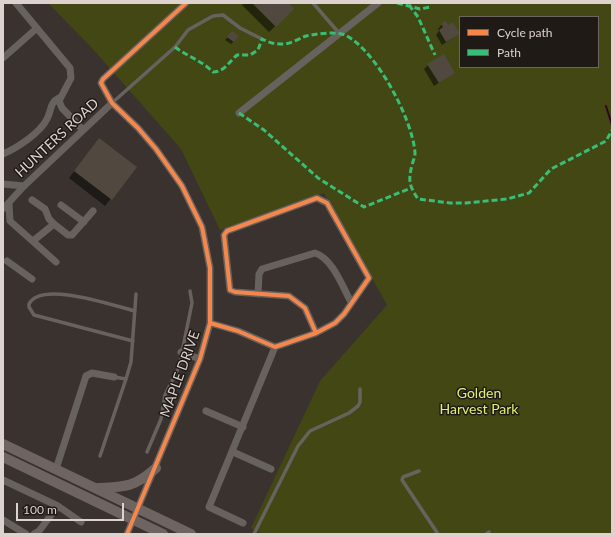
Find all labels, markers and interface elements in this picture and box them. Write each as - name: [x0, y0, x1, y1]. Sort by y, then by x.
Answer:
- legend: [459, 16, 599, 68]
- text: Cycle path: [497, 25, 552, 40]
- text: Path: [497, 45, 521, 60]
- street label: HUNTERS ROAD: [12, 95, 102, 181]
- street label: MAPLE DRIVE: [157, 329, 203, 419]
- park label: Golden Harvest Park: [440, 385, 518, 418]
- scale bar: [18, 495, 126, 521]
- text: 100 m: [23, 502, 57, 517]

